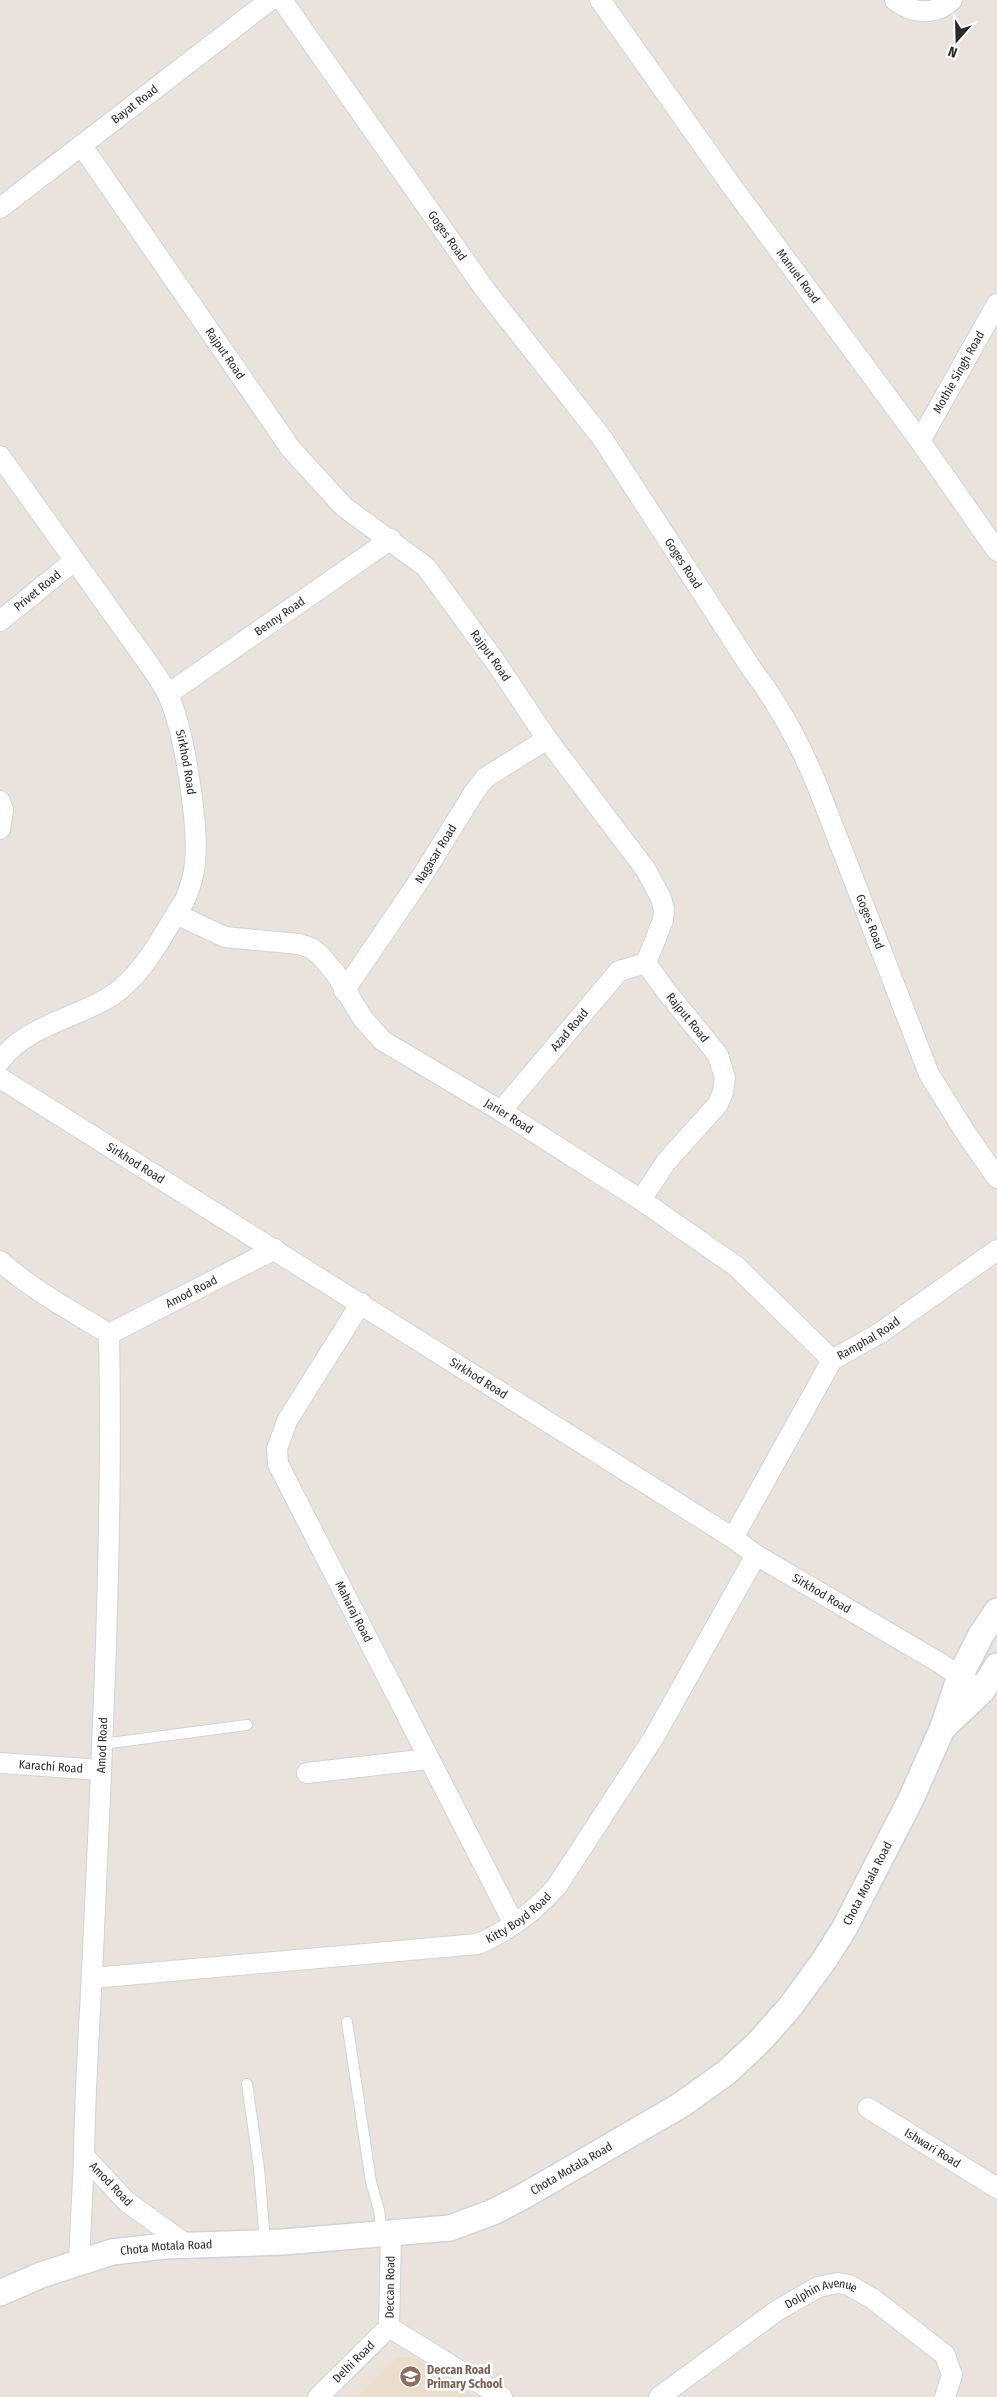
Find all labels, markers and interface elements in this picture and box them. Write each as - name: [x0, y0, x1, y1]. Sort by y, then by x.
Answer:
- north arrow: [932, 15, 982, 65]
- text: N: [946, 42, 960, 61]
- street label: Bayat Road: [109, 82, 161, 127]
- street label: Goges Road: [425, 208, 470, 263]
- street label: Manuel Road: [774, 246, 823, 306]
- street label: Rajput Road: [202, 325, 248, 382]
- street label: Mothie Singh Road: [930, 329, 987, 416]
- street label: Goges Road: [662, 535, 705, 591]
- street label: Privet Road: [11, 568, 64, 614]
- street label: Benny Road: [252, 594, 308, 639]
- street label: Rajput Road: [468, 627, 514, 684]
- street label: Sirkhod Road: [173, 728, 198, 796]
- street label: Nagasar Road: [412, 822, 459, 886]
- street label: Goges Road: [853, 892, 887, 951]
- street label: Rajput Road: [663, 990, 712, 1045]
- street label: Azad Road: [548, 1006, 591, 1054]
- street label: Jarier Road: [482, 1096, 535, 1136]
- street label: Sirkhod Road: [104, 1140, 167, 1186]
- street label: Amod Road: [163, 1273, 220, 1311]
- street label: Ramphal Road: [835, 1314, 903, 1363]
- street label: Sirkhod Road: [447, 1355, 510, 1402]
- street label: Sirkhod Road: [790, 1571, 853, 1616]
- street label: Maharaj Road: [332, 1579, 375, 1645]
- street label: Amod Road: [94, 1717, 110, 1773]
- street label: Karachi Road: [18, 1757, 83, 1776]
- street label: Chota Motala Road: [840, 1839, 895, 1928]
- street label: Kitty Boyd Road: [484, 1889, 554, 1946]
- street label: Ishwari Road: [902, 2125, 963, 2171]
- street label: Chota Motala Road: [528, 2139, 615, 2198]
- street label: Amod Road: [87, 2159, 135, 2209]
- street label: Chota Motala Road: [120, 2237, 213, 2258]
- street label: Deccan Road: [382, 2256, 398, 2318]
- street label: Dolphin Avenue: [782, 2276, 860, 2312]
- street label: Delhi Road: [330, 2338, 377, 2386]
- place label: Deccan Road Primary School: [427, 2363, 503, 2391]
- school or university icon: Deccan Road Primary School: [399, 2365, 423, 2389]

